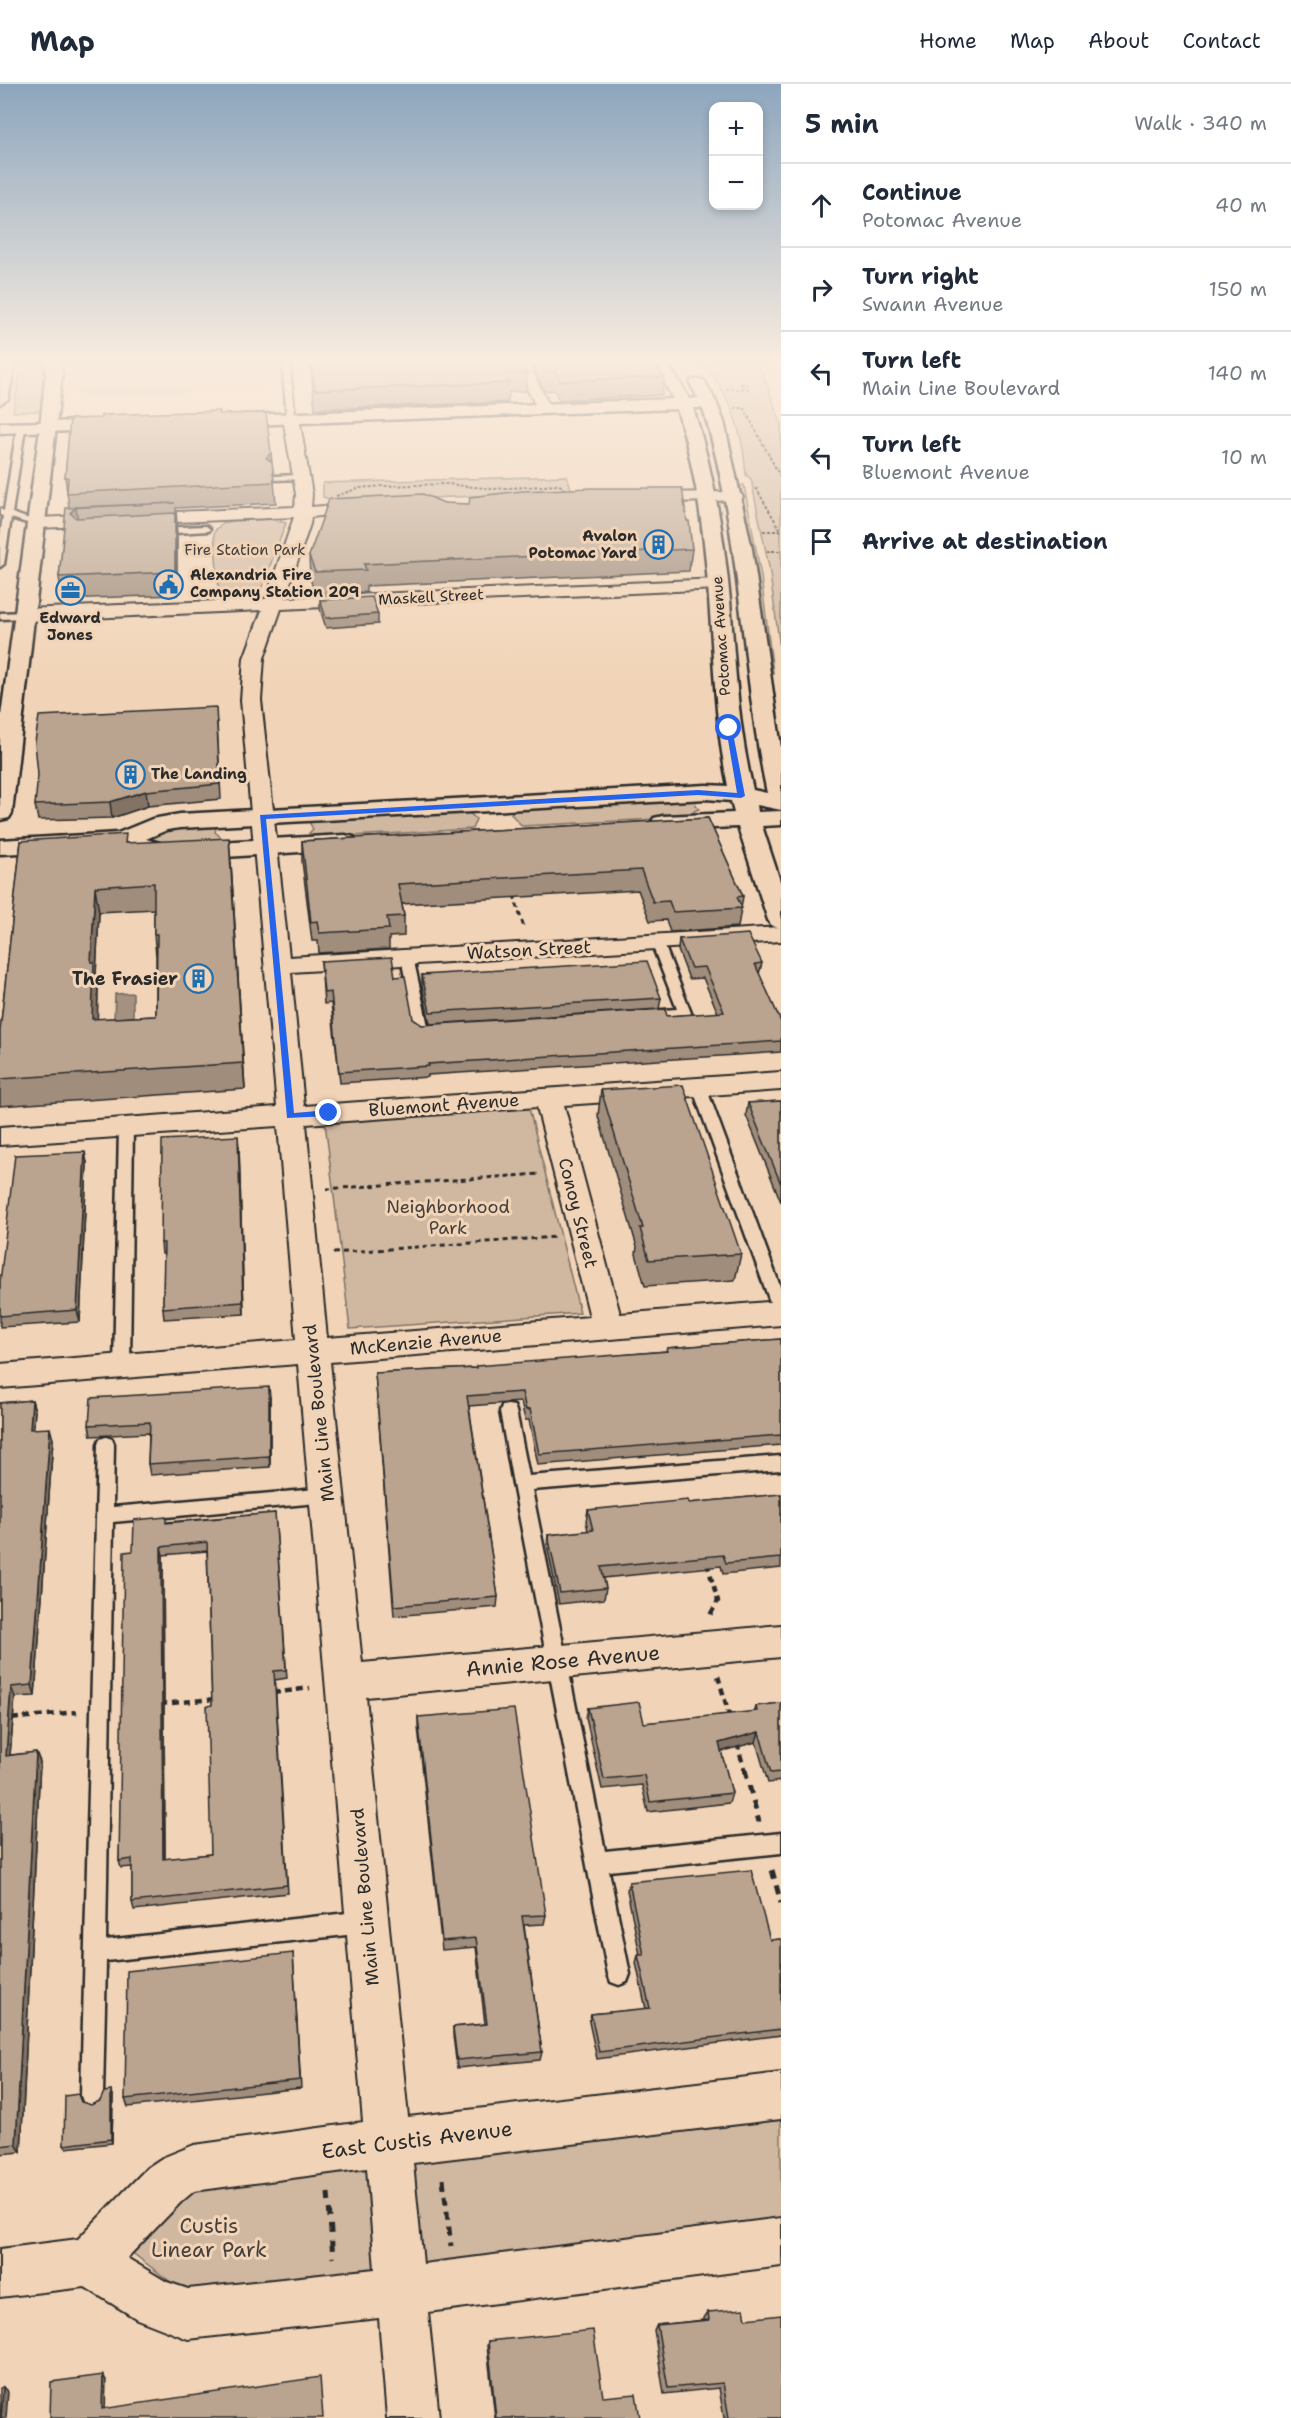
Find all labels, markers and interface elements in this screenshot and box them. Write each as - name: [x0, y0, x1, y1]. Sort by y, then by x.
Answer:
- text: Map: [30, 22, 95, 60]
- text: Home: [919, 27, 977, 55]
- text: Map: [1010, 27, 1055, 55]
- text: About: [1088, 27, 1149, 55]
- text: Contact: [1182, 27, 1261, 55]
- map controls: [709, 102, 763, 210]
- button: +: [709, 102, 763, 156]
- text: 5 min: [805, 106, 879, 141]
- text: Walk · 340 m: [1134, 110, 1267, 136]
- button: −: [709, 156, 763, 210]
- text: Continue: [862, 178, 962, 207]
- icon: ahead: [805, 189, 838, 222]
- text: 40 m: [1215, 192, 1267, 218]
- text: Potomac Avenue: [862, 207, 1022, 233]
- text: Turn right: [862, 262, 979, 291]
- icon: right: [805, 273, 838, 306]
- text: 150 m: [1209, 276, 1267, 302]
- text: Swann Avenue: [862, 291, 1004, 317]
- text: Turn left: [862, 346, 961, 375]
- icon: left: [805, 357, 838, 390]
- text: 140 m: [1208, 360, 1267, 386]
- text: Main Line Boulevard: [862, 375, 1060, 401]
- text: Turn left: [862, 430, 961, 459]
- icon: left: [805, 441, 838, 474]
- text: 10 m: [1221, 444, 1267, 470]
- text: Bluemont Avenue: [862, 459, 1030, 485]
- icon: arrive: [805, 525, 838, 558]
- place label: Avalon Potomac Yard: [529, 526, 637, 563]
- text: Arrive at destination: [862, 527, 1108, 556]
- building icon: Avalon Potomac Yard: [642, 529, 674, 561]
- park label: Fire Station Park: [184, 540, 306, 560]
- place label: Alexandria Fire Company Station 209: [190, 565, 359, 602]
- public building icon: Alexandria Fire Company Station 209: [153, 568, 185, 600]
- office icon: Edward Jones: [54, 575, 86, 607]
- street label: Potomac Avenue: [707, 575, 735, 697]
- street label: Maskell Street: [378, 584, 484, 610]
- place label: Edward Jones: [39, 608, 101, 645]
- route start: [715, 714, 741, 740]
- building icon: The Landing: [114, 758, 146, 790]
- place label: The Landing: [151, 764, 247, 784]
- street label: Watson Street: [466, 935, 592, 965]
- building icon: The Frasier: [183, 963, 215, 995]
- place label: The Frasier: [72, 967, 178, 991]
- street label: Bluemont Avenue: [368, 1088, 520, 1122]
- route end: [315, 1099, 341, 1125]
- street label: Conoy Street: [553, 1155, 603, 1271]
- park label: Neighborhood Park: [386, 1195, 510, 1240]
- street label: Main Line Boulevard: [298, 1323, 340, 1503]
- street label: McKenzie Avenue: [349, 1323, 503, 1361]
- street label: Annie Rose Avenue: [465, 1639, 661, 1683]
- street label: Main Line Boulevard: [345, 1807, 385, 1987]
- street label: East Custis Avenue: [320, 2114, 514, 2166]
- park label: Custis Linear Park: [151, 2212, 267, 2264]

